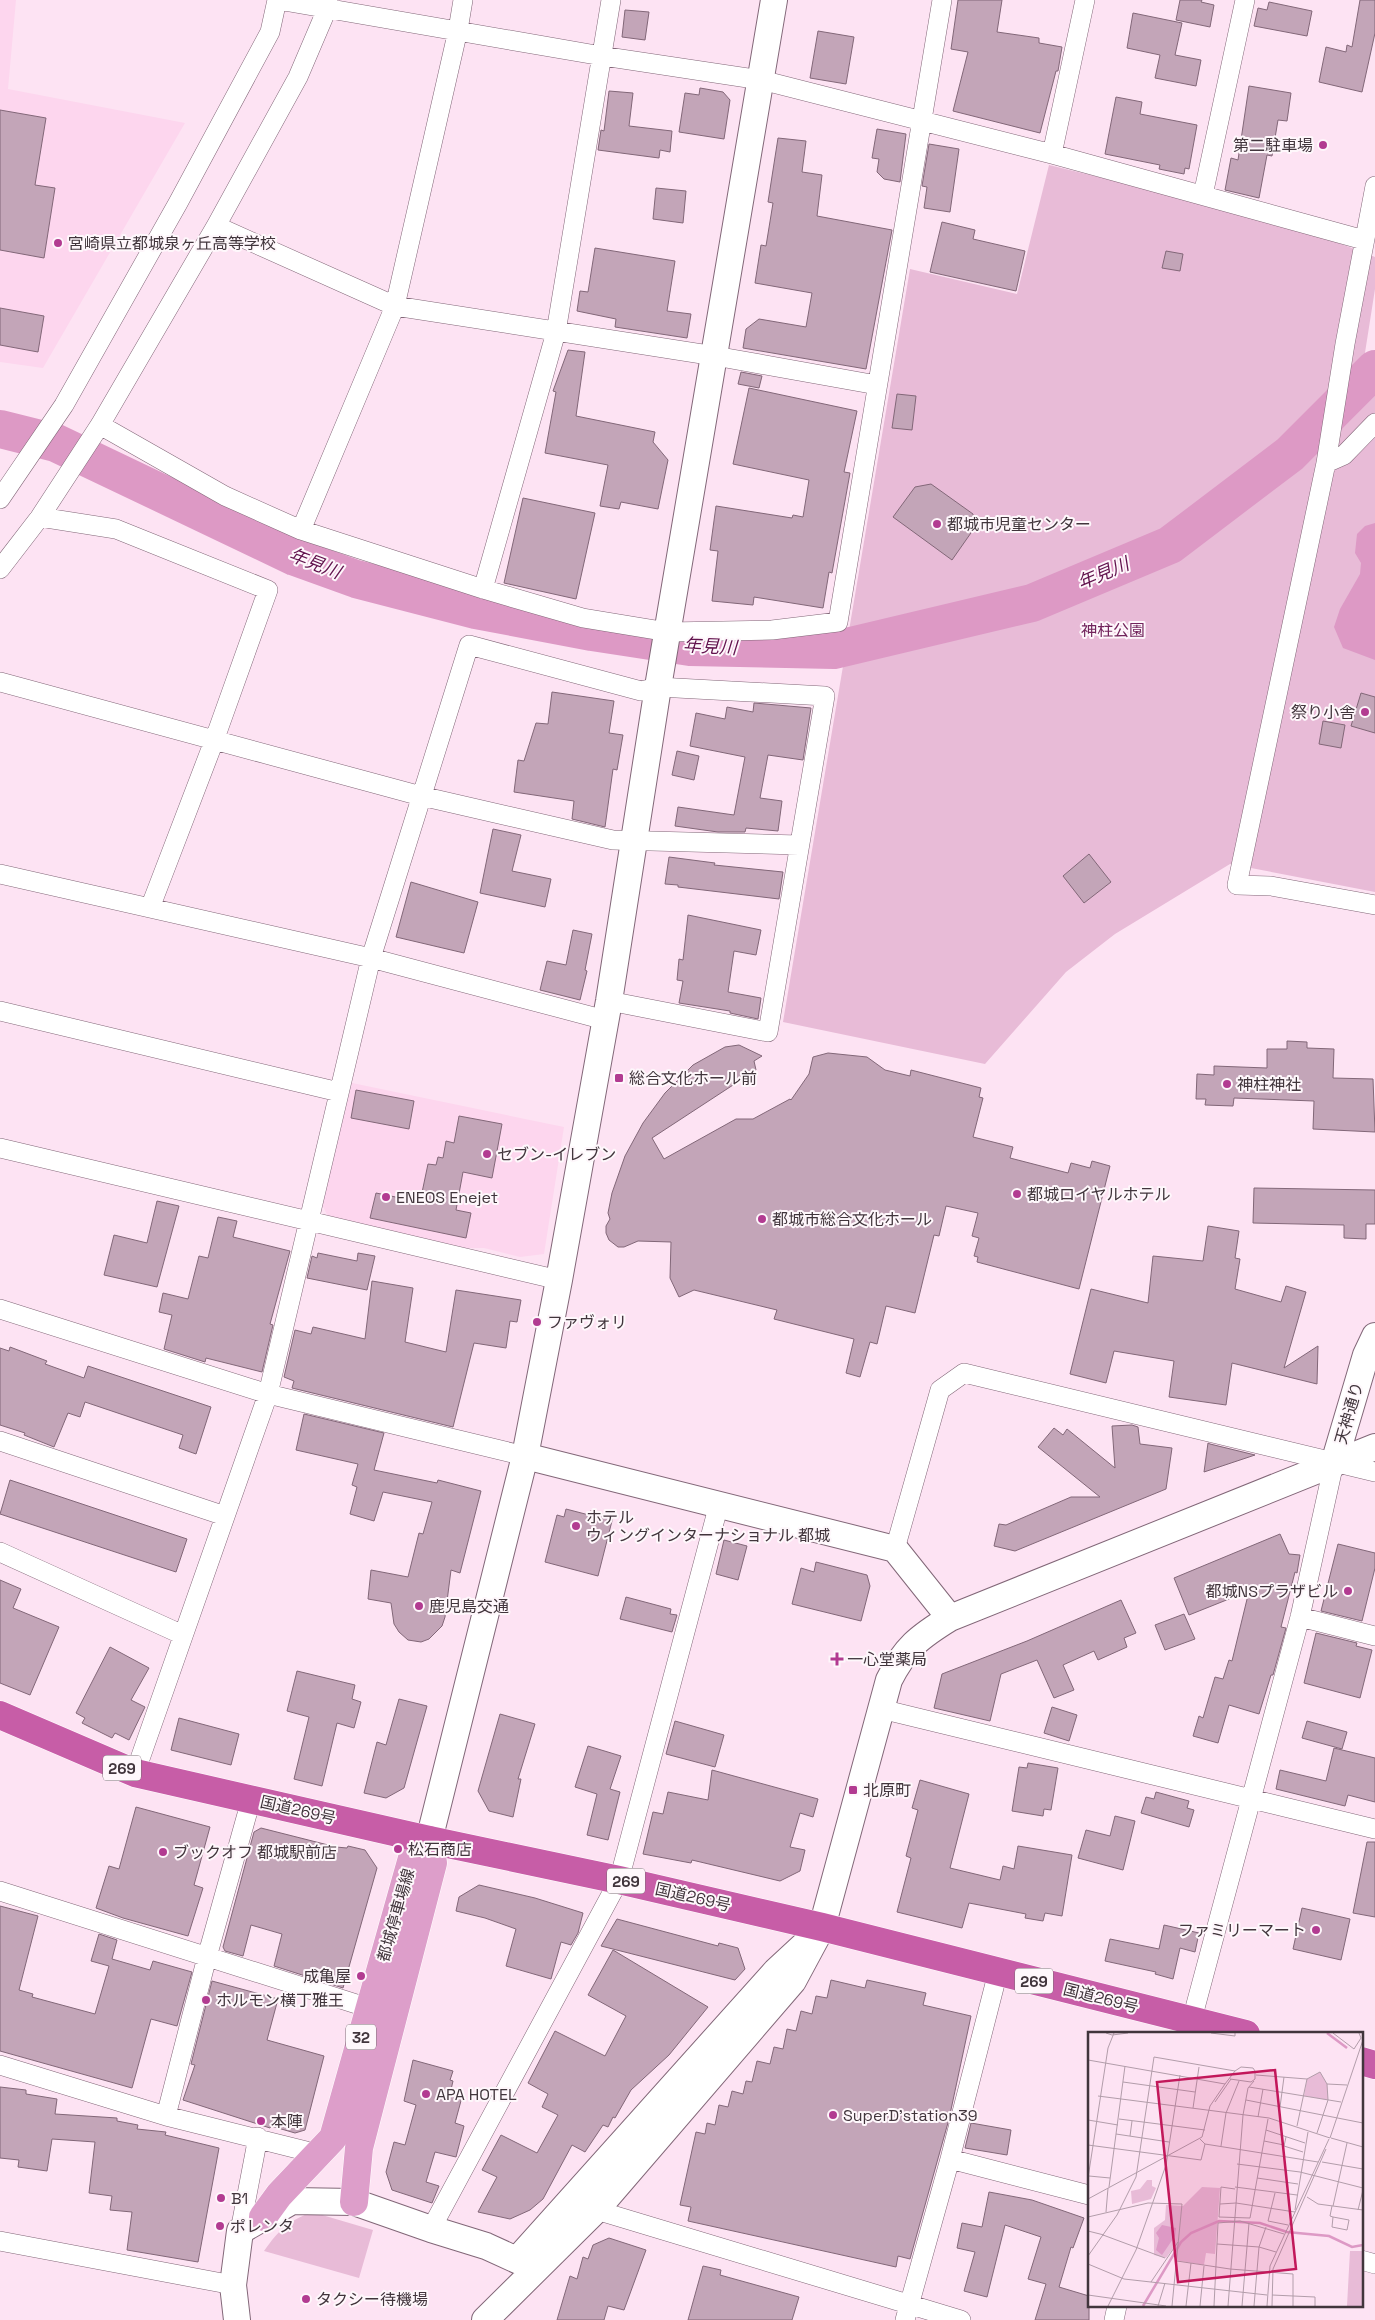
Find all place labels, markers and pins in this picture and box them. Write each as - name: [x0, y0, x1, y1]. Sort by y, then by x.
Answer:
- place label: 第二駐車場: [1233, 135, 1313, 156]
- marker: 第二駐車場: [1317, 139, 1329, 151]
- place label: 宮崎県立都城泉ヶ丘高等学校: [68, 233, 276, 254]
- marker: 宮崎県立都城泉ヶ丘高等学校: [52, 237, 64, 249]
- place label: 都城市児童センター: [947, 514, 1091, 535]
- marker: 都城市児童センター: [931, 518, 943, 530]
- place label: 祭り小舎: [1291, 702, 1355, 723]
- marker: 祭り小舎: [1359, 706, 1371, 718]
- place label: 総合文化ホール前: [629, 1068, 757, 1089]
- marker: 総合文化ホール前: [613, 1072, 625, 1084]
- place label: 神柱神社: [1237, 1074, 1301, 1095]
- marker: 神柱神社: [1221, 1078, 1233, 1090]
- place label: セブン-イレブン: [497, 1144, 616, 1165]
- marker: セブン-イレブン: [481, 1148, 493, 1160]
- place label: 都城ロイヤルホテル: [1027, 1184, 1171, 1205]
- place label: ENEOS Enejet: [396, 1187, 498, 1208]
- marker: 都城ロイヤルホテル: [1011, 1188, 1023, 1200]
- marker: ENEOS Enejet: [380, 1191, 392, 1203]
- place label: 都城市総合文化ホール: [772, 1209, 932, 1230]
- marker: 都城市総合文化ホール: [756, 1213, 768, 1225]
- place label: ファヴォリ: [547, 1312, 627, 1333]
- marker: ファヴォリ: [531, 1316, 543, 1328]
- place label: ホテル ウィングインターナショナル 都城: [586, 1507, 830, 1546]
- marker: ホテル ウィングインターナショナル 都城: [570, 1520, 582, 1532]
- place label: 都城NSプラザビル: [1206, 1581, 1338, 1602]
- marker: 都城NSプラザビル: [1342, 1585, 1354, 1597]
- place label: 鹿児島交通: [429, 1596, 509, 1617]
- marker: 鹿児島交通: [413, 1600, 425, 1612]
- place label: 一心堂薬局: [847, 1649, 927, 1670]
- marker: 一心堂薬局: [831, 1653, 843, 1665]
- place label: 北原町: [863, 1780, 911, 1801]
- marker: 北原町: [847, 1784, 859, 1796]
- place label: 松石商店: [408, 1839, 472, 1860]
- place label: ブックオフ 都城駅前店: [173, 1842, 337, 1863]
- marker: 松石商店: [392, 1843, 404, 1855]
- marker: ブックオフ 都城駅前店: [157, 1846, 169, 1858]
- place label: ファミリーマート: [1178, 1920, 1306, 1941]
- marker: ファミリーマート: [1310, 1924, 1322, 1936]
- place label: 成亀屋: [303, 1966, 351, 1987]
- marker: 成亀屋: [355, 1970, 367, 1982]
- place label: ホルモン横丁雅王: [216, 1990, 344, 2011]
- marker: ホルモン横丁雅王: [200, 1994, 212, 2006]
- place label: APA HOTEL: [436, 2084, 517, 2105]
- marker: APA HOTEL: [420, 2088, 432, 2100]
- place label: SuperD'station39: [843, 2105, 978, 2126]
- marker: SuperD'station39: [827, 2109, 839, 2121]
- place label: 本陣: [271, 2111, 303, 2132]
- marker: 本陣: [255, 2115, 267, 2127]
- place label: B1: [231, 2188, 248, 2209]
- marker: B1: [215, 2192, 227, 2204]
- place label: ポレンタ: [230, 2216, 294, 2237]
- marker: ポレンタ: [214, 2220, 226, 2232]
- place label: タクシー待機場: [316, 2289, 428, 2310]
- marker: タクシー待機場: [300, 2293, 312, 2305]

